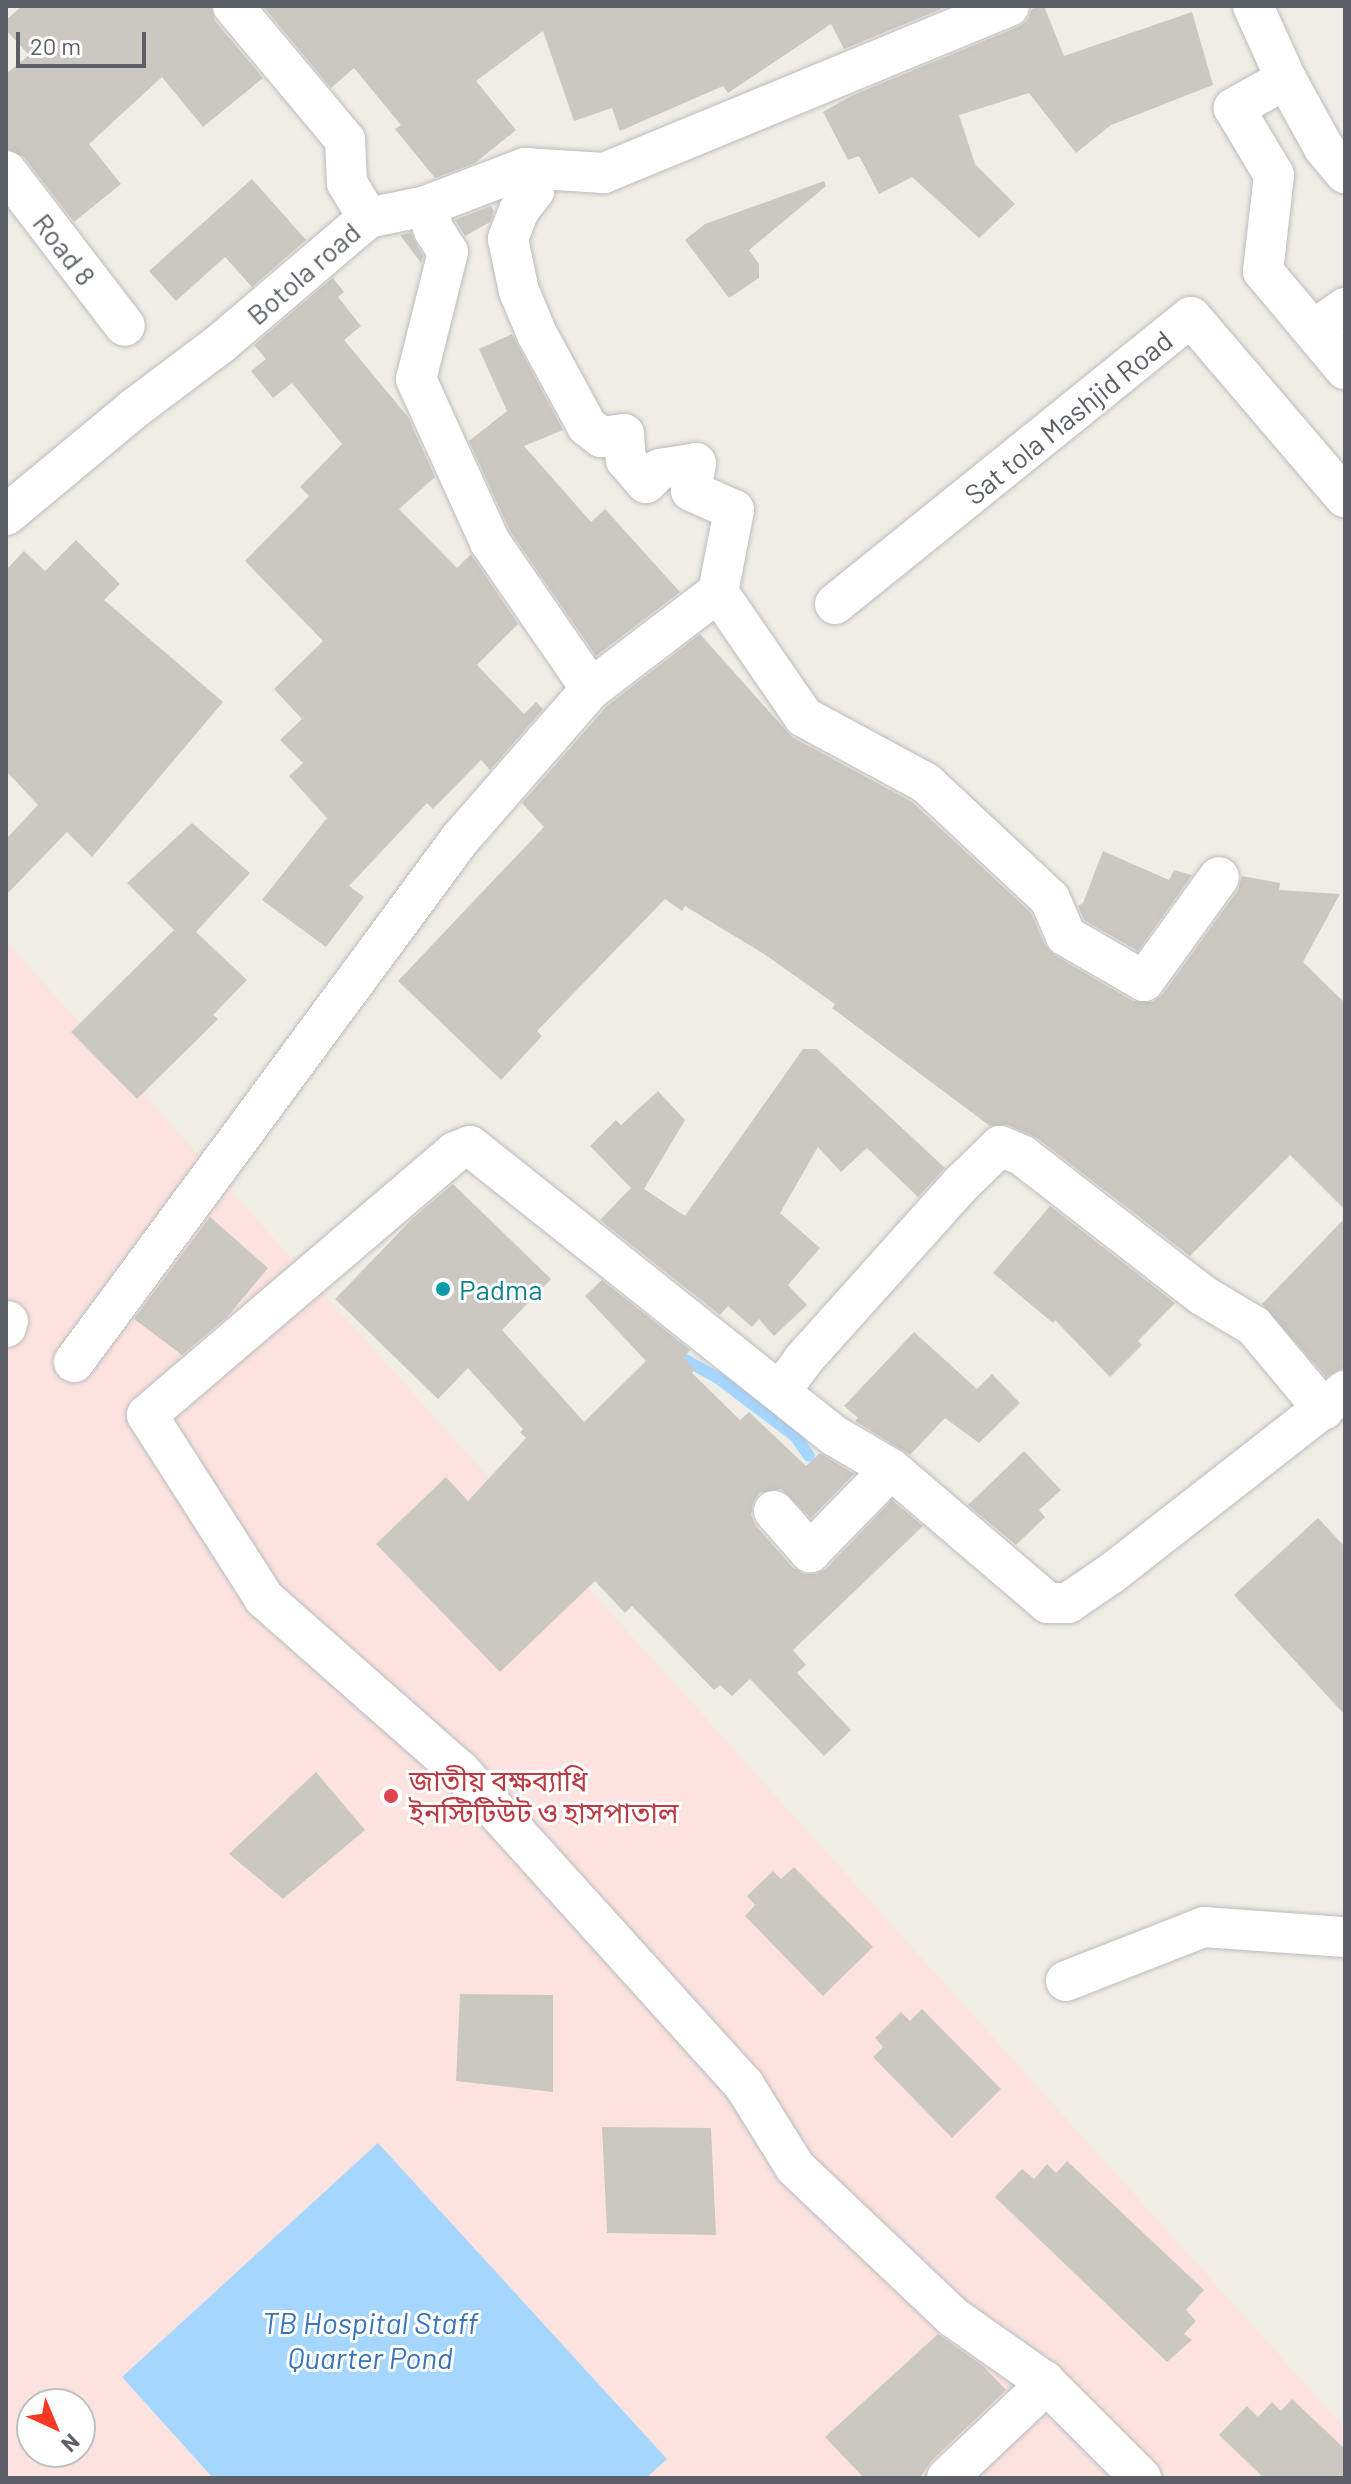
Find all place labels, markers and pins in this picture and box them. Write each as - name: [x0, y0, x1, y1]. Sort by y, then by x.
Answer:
- place label: Padma: [459, 1272, 543, 1306]
- marker: Padma: [434, 1280, 452, 1298]
- place label: জাতীয় বক্ষব্যাধি ইনস্টিটিউট ও হাসপাতাল: [409, 1763, 678, 1829]
- marker: জাতীয় বক্ষব্যাধি ইনস্টিটিউট ও হাসপাতাল: [380, 1785, 402, 1807]

